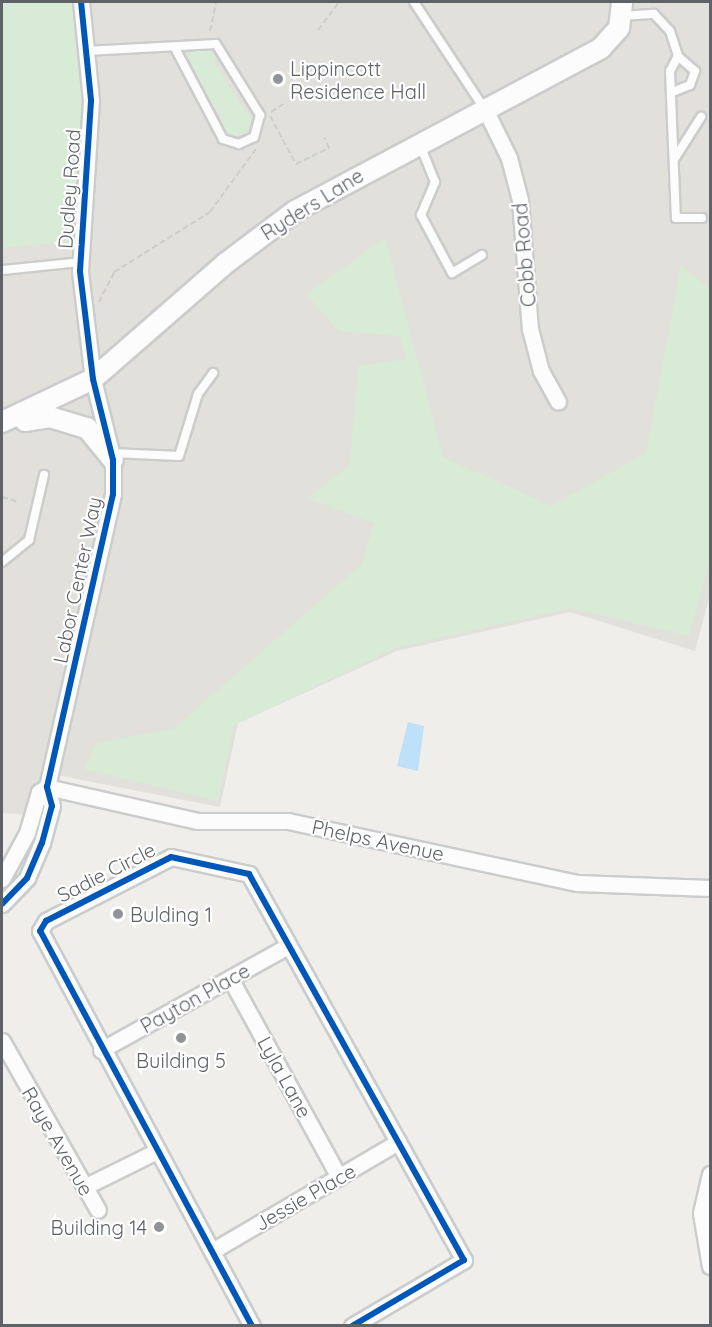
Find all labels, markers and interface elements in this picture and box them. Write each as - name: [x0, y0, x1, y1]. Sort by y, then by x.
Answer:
- place label: Lippincott Residence Hall: [290, 56, 426, 103]
- marker: Lippincott Residence Hall: [271, 72, 285, 86]
- street label: Dudley Road: [53, 128, 85, 250]
- street label: Ryders Lane: [256, 163, 368, 245]
- street label: Cobb Road: [507, 202, 541, 308]
- street label: Labor Center Way: [48, 494, 106, 666]
- street label: Phelps Avenue: [310, 814, 446, 866]
- street label: Sadie Circle: [53, 837, 159, 907]
- place label: Bulding 1: [130, 902, 212, 926]
- marker: Bulding 1: [111, 907, 125, 921]
- street label: Payton Place: [136, 958, 254, 1038]
- marker: Building 5: [174, 1031, 188, 1045]
- street label: Lyla Lane: [253, 1032, 317, 1122]
- place label: Building 5: [136, 1048, 226, 1072]
- street label: Raye Avenue: [17, 1082, 99, 1200]
- street label: Jessie Place: [250, 1158, 360, 1236]
- place label: Building 14: [50, 1215, 147, 1239]
- marker: Building 14: [152, 1220, 166, 1234]

